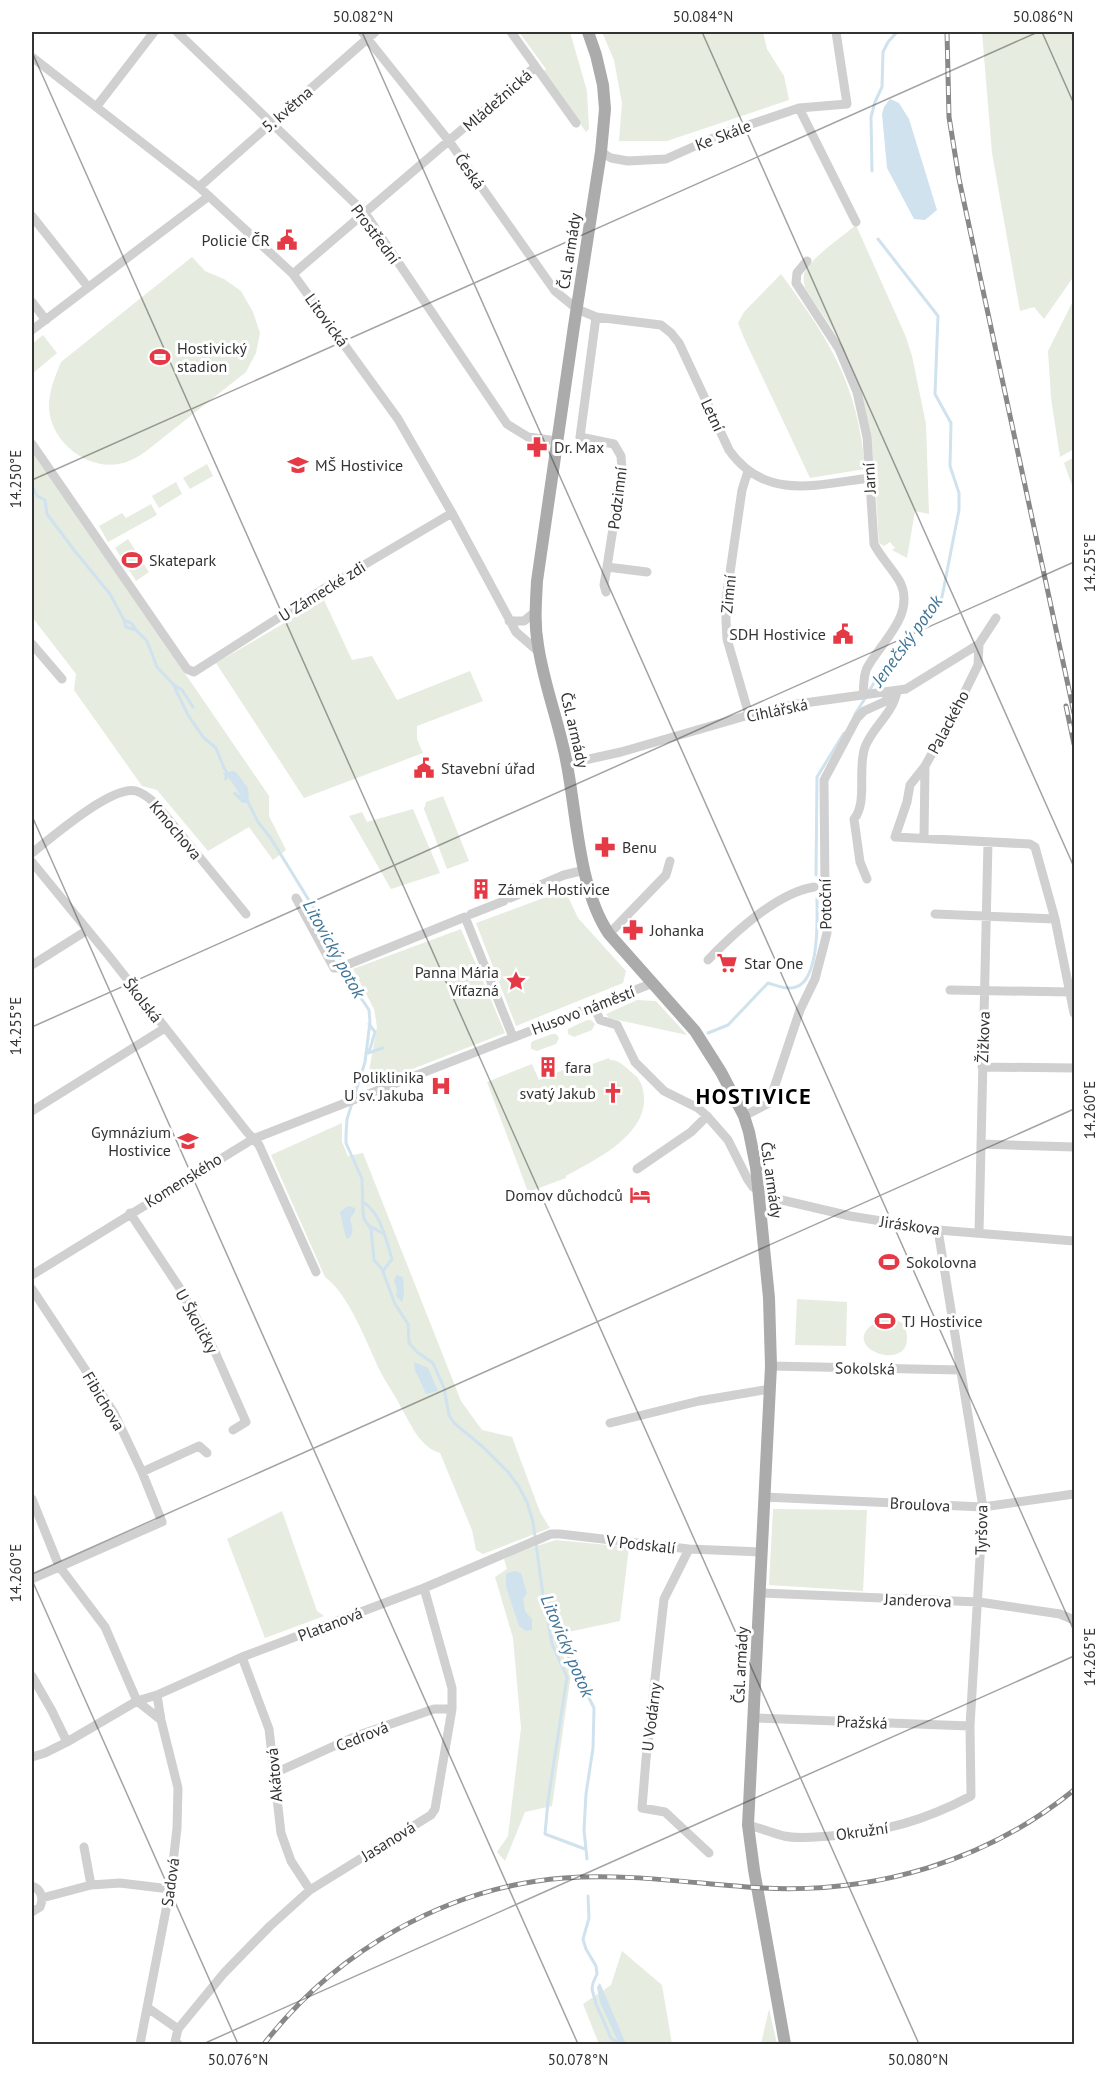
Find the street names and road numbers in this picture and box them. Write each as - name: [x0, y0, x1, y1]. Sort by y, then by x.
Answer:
- street label: Mládežnická: [458, 65, 536, 135]
- street label: 5. května: [258, 82, 316, 136]
- street label: Ke Skále: [692, 115, 754, 155]
- street label: Česká: [451, 149, 489, 193]
- street label: Prostřední: [347, 200, 405, 268]
- street label: Čsl. armády: [553, 211, 585, 291]
- street label: Litovická: [301, 289, 353, 351]
- street label: Letní: [697, 395, 729, 435]
- street label: Jarní: [858, 462, 880, 495]
- street label: Podzimní: [603, 466, 631, 530]
- street label: U Zámecké zdi: [275, 556, 369, 626]
- street label: Zimní: [716, 574, 740, 614]
- street label: Palackého: [923, 687, 973, 757]
- street label: Čsl. armády: [557, 690, 594, 770]
- street label: Cihlářská: [744, 694, 810, 726]
- street label: Kmochova: [146, 796, 206, 864]
- street label: Potoční: [815, 878, 835, 930]
- street label: Školská: [119, 974, 167, 1026]
- street label: Husovo náměstí: [528, 981, 638, 1039]
- street label: Žižkova: [972, 1011, 994, 1063]
- street label: Čsl. armády: [757, 1140, 787, 1220]
- street label: Komenského: [141, 1148, 225, 1212]
- street label: Jiráskova: [878, 1211, 941, 1239]
- street label: U Školičky: [171, 1285, 223, 1357]
- street label: Sokolská: [835, 1357, 895, 1379]
- street label: Fibichova: [79, 1368, 129, 1434]
- street label: Broulova: [889, 1492, 951, 1516]
- street label: Tyršova: [971, 1505, 991, 1555]
- street label: V Podskalí: [604, 1530, 677, 1558]
- street label: Janderova: [883, 1589, 952, 1611]
- street label: Platanová: [295, 1603, 365, 1645]
- street label: Čsl. armády: [728, 1625, 752, 1704]
- street label: U Vodárny: [637, 1681, 665, 1753]
- street label: Pražská: [836, 1711, 888, 1733]
- street label: Cedrová: [333, 1716, 391, 1756]
- street label: Akátová: [262, 1747, 286, 1803]
- street label: Jasanová: [356, 1817, 419, 1866]
- street label: Okružní: [834, 1817, 890, 1845]
- street label: Sadová: [157, 1856, 183, 1908]

